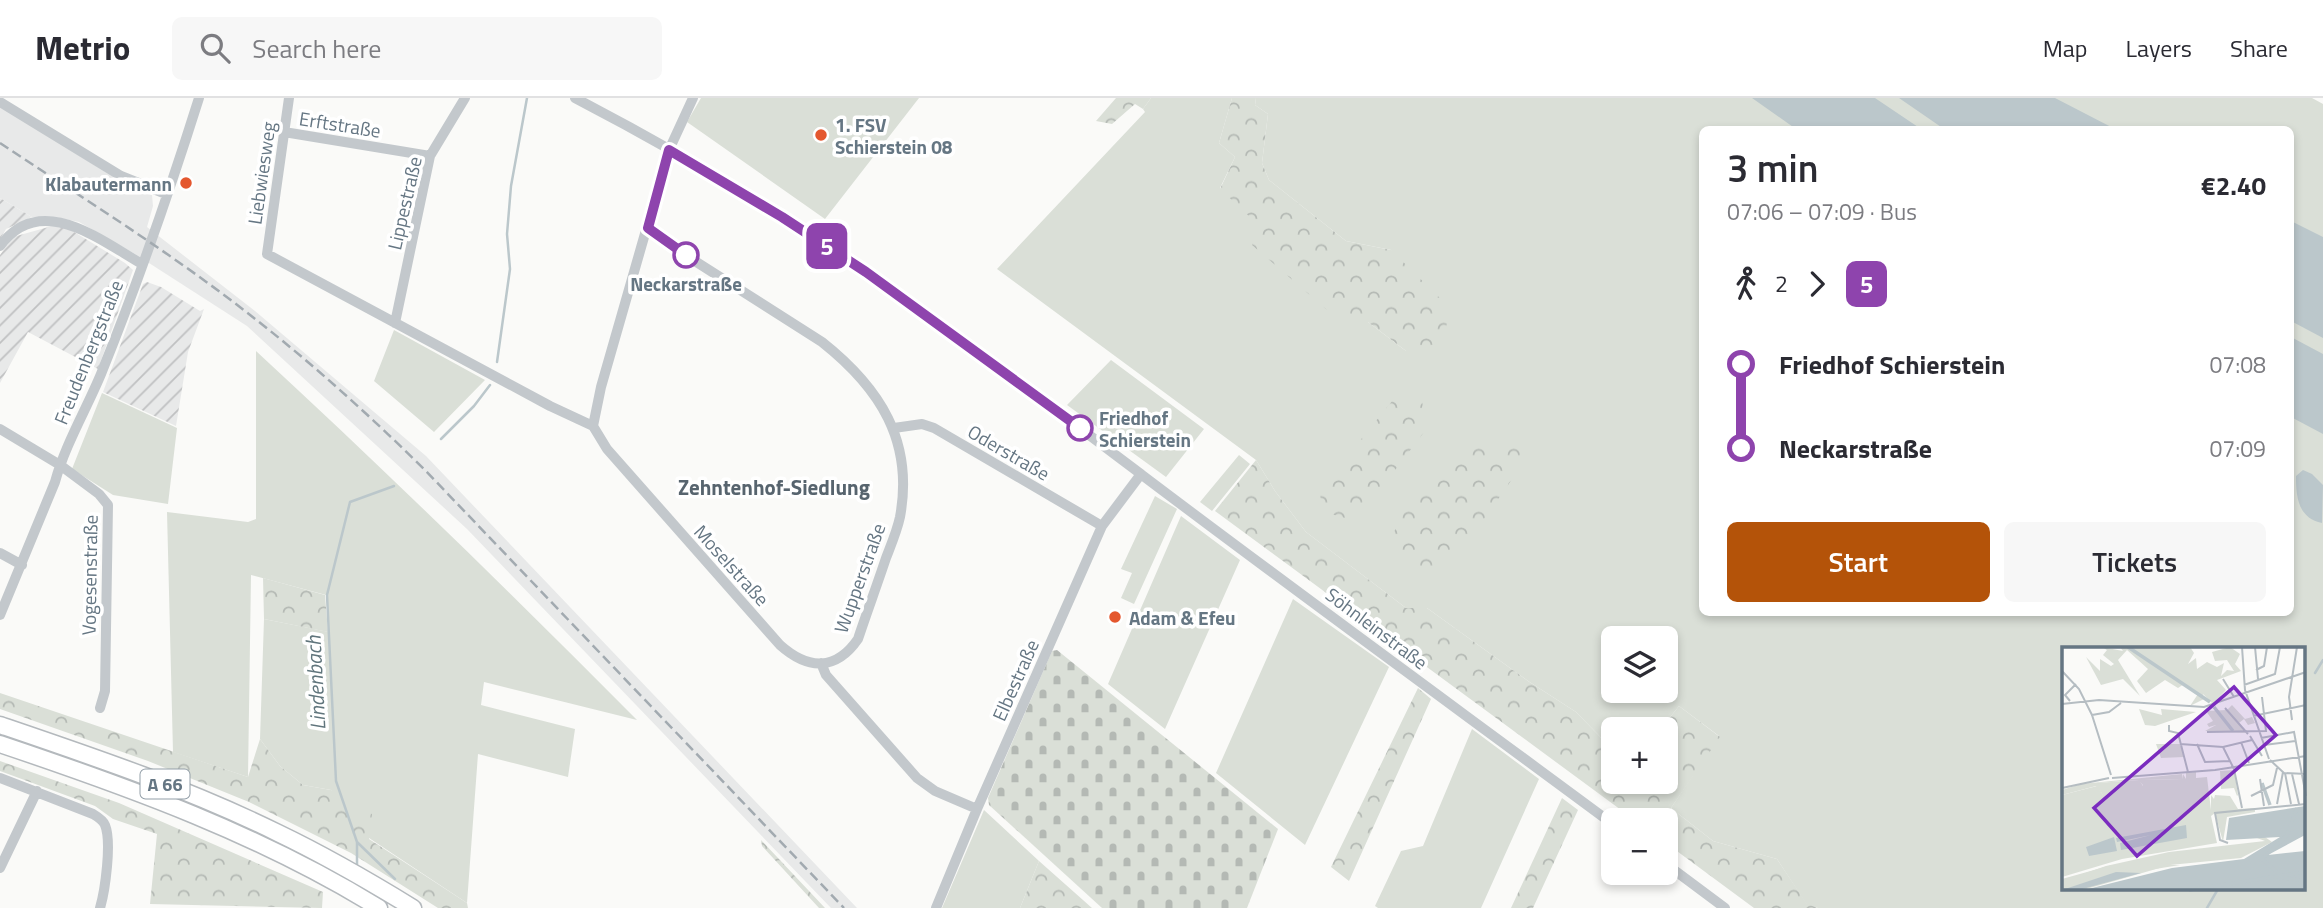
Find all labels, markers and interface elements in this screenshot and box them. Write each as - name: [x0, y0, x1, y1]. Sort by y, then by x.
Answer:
- search box: [172, 17, 662, 80]
- text: Metrio: [35, 23, 130, 73]
- icon: search: [196, 29, 234, 67]
- text: Search here: [252, 29, 381, 68]
- text: Map: [2043, 30, 2088, 66]
- text: Layers: [2126, 30, 2192, 66]
- text: Share: [2230, 30, 2288, 66]
- street label: Erftstraße: [297, 103, 383, 145]
- place label: 1. FSV Schierstein 08: [835, 110, 953, 161]
- street label: Liebwiesweg: [239, 120, 283, 226]
- marker: 1. FSV Schierstein 08: [813, 127, 829, 143]
- text: 3 min: [1727, 139, 1818, 197]
- street label: Lippestraße: [379, 153, 429, 253]
- text: €2.40: [2201, 166, 2266, 205]
- place label: Klabautermann: [45, 169, 172, 198]
- marker: Klabautermann: [178, 175, 194, 191]
- text: 07:06 – 07:09 · Bus: [1727, 194, 1917, 229]
- line badge: 5: [804, 223, 850, 269]
- text: 5: [820, 228, 834, 264]
- marker: Neckarstraße: [673, 242, 699, 268]
- icon: walk: [1727, 265, 1765, 303]
- icon: forward: [1798, 265, 1836, 303]
- text: 2: [1775, 266, 1788, 301]
- text: 5: [1860, 266, 1873, 302]
- place label: Neckarstraße: [630, 269, 742, 298]
- street label: Freudenbergstraße: [46, 275, 130, 429]
- text: Friedhof Schierstein: [1779, 345, 2005, 384]
- text: 07:08: [2209, 347, 2266, 382]
- place label: Friedhof Schierstein: [1099, 403, 1191, 454]
- marker: Friedhof Schierstein: [1067, 415, 1093, 441]
- street label: Oderstraße: [962, 417, 1056, 487]
- text: Neckarstraße: [1779, 429, 1932, 468]
- text: 07:09: [2209, 431, 2266, 466]
- district label: Zehntenhof-Siedlung: [678, 471, 870, 503]
- street label: Vogesenstraße: [73, 514, 105, 636]
- street label: Moselstraße: [687, 518, 777, 612]
- street label: Wupperstraße: [826, 519, 892, 637]
- button: Start: [1727, 522, 1990, 602]
- button: Tickets: [2004, 522, 2266, 602]
- street label: Söhnleinstraße: [1320, 580, 1434, 676]
- place label: Adam & Efeu: [1129, 603, 1236, 632]
- marker: Adam & Efeu: [1107, 609, 1123, 625]
- map controls: [1601, 626, 1678, 885]
- button: layers: [1601, 626, 1678, 703]
- water label: Lindenbach: [297, 634, 333, 731]
- street label: Elbestraße: [984, 635, 1046, 725]
- inset map: [2062, 647, 2306, 890]
- button: +: [1601, 717, 1678, 794]
- road number: A 66: [140, 770, 190, 798]
- button: −: [1601, 808, 1678, 885]

